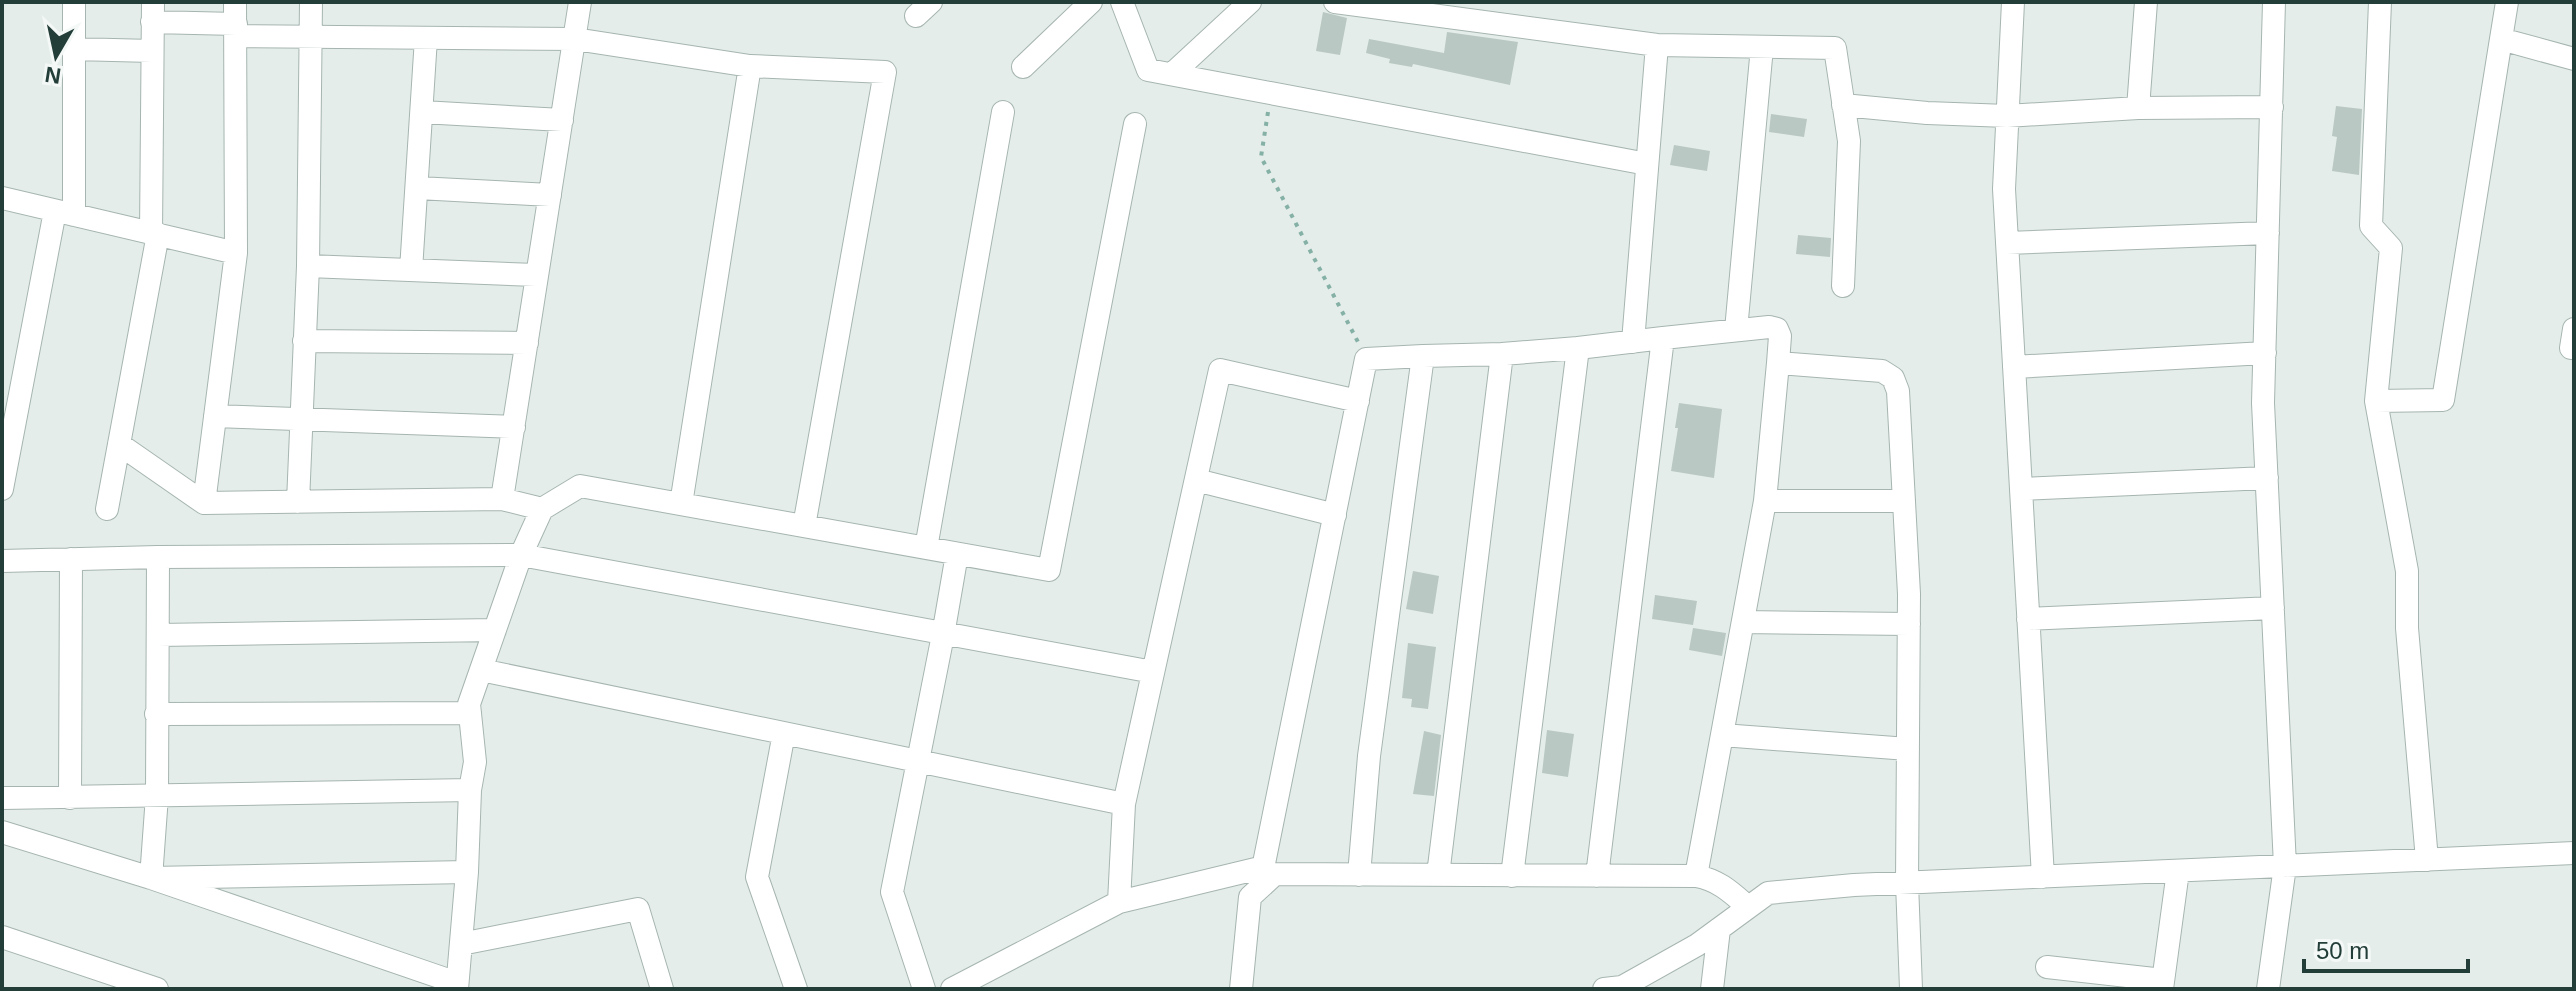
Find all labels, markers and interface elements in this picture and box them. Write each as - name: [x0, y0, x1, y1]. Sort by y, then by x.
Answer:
- north arrow: [16, 16, 96, 96]
- text: N: [43, 62, 63, 89]
- scale bar: [2304, 923, 2468, 973]
- text: 50 m: [2316, 937, 2369, 964]

